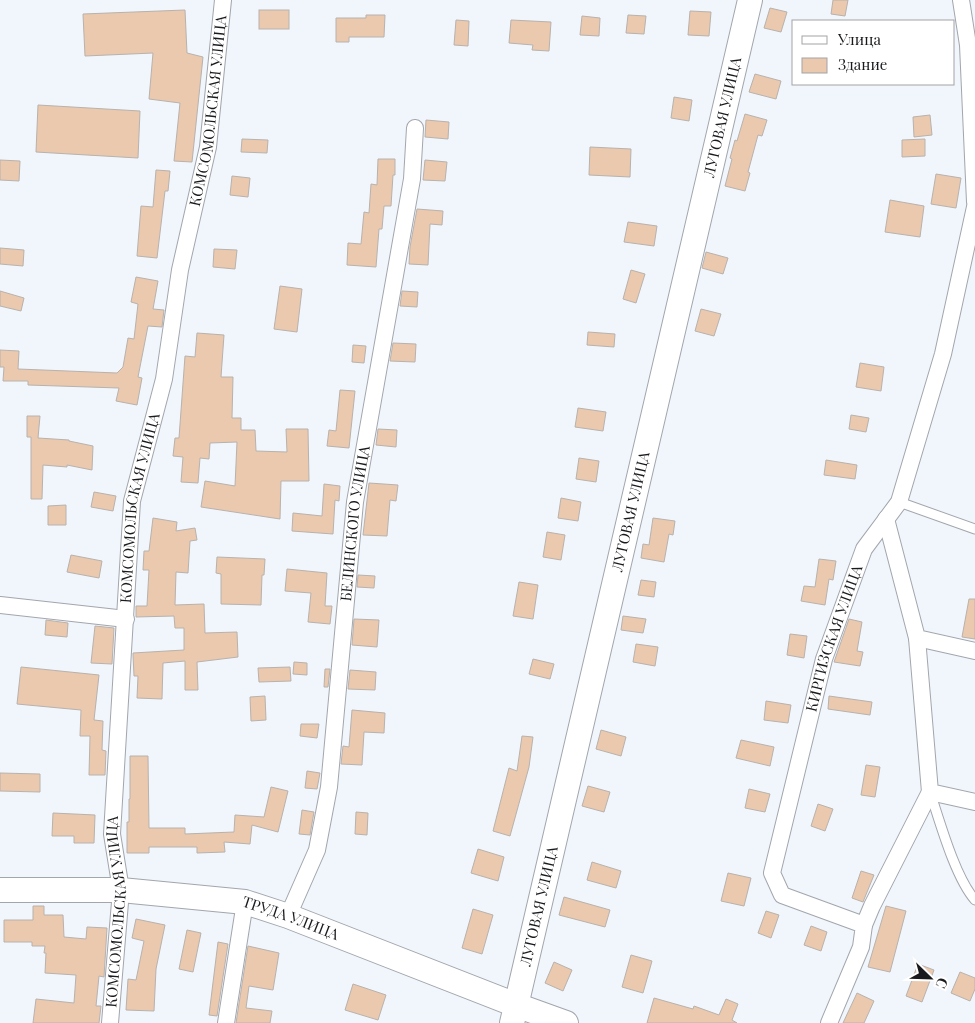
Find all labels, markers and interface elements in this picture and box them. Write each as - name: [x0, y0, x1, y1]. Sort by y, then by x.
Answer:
- street label: КОМСОМОЛЬСКАЯ УЛИЦА: [184, 14, 230, 208]
- legend: [792, 20, 955, 85]
- text: Улица: [837, 29, 881, 49]
- street label: ЛУГОВАЯ УЛИЦА: [698, 54, 746, 180]
- text: Здание: [838, 54, 887, 74]
- street label: КОМСОМОЛЬСКАЯ УЛИЦА: [115, 410, 164, 604]
- street label: БЕЛИНСКОГО УЛИЦА: [335, 443, 374, 602]
- street label: ЛУГОВАЯ УЛИЦА: [606, 449, 654, 574]
- street label: КИРГИЗСКАЯ УЛИЦА: [801, 561, 867, 714]
- street label: КОМСОМОЛЬСКАЯ УЛИЦА: [100, 815, 130, 1008]
- street label: ЛУГОВАЯ УЛИЦА: [514, 843, 562, 969]
- street label: ТРУДА УЛИЦА: [240, 891, 343, 944]
- north arrow: [905, 953, 955, 1003]
- text: С: [932, 975, 953, 992]

